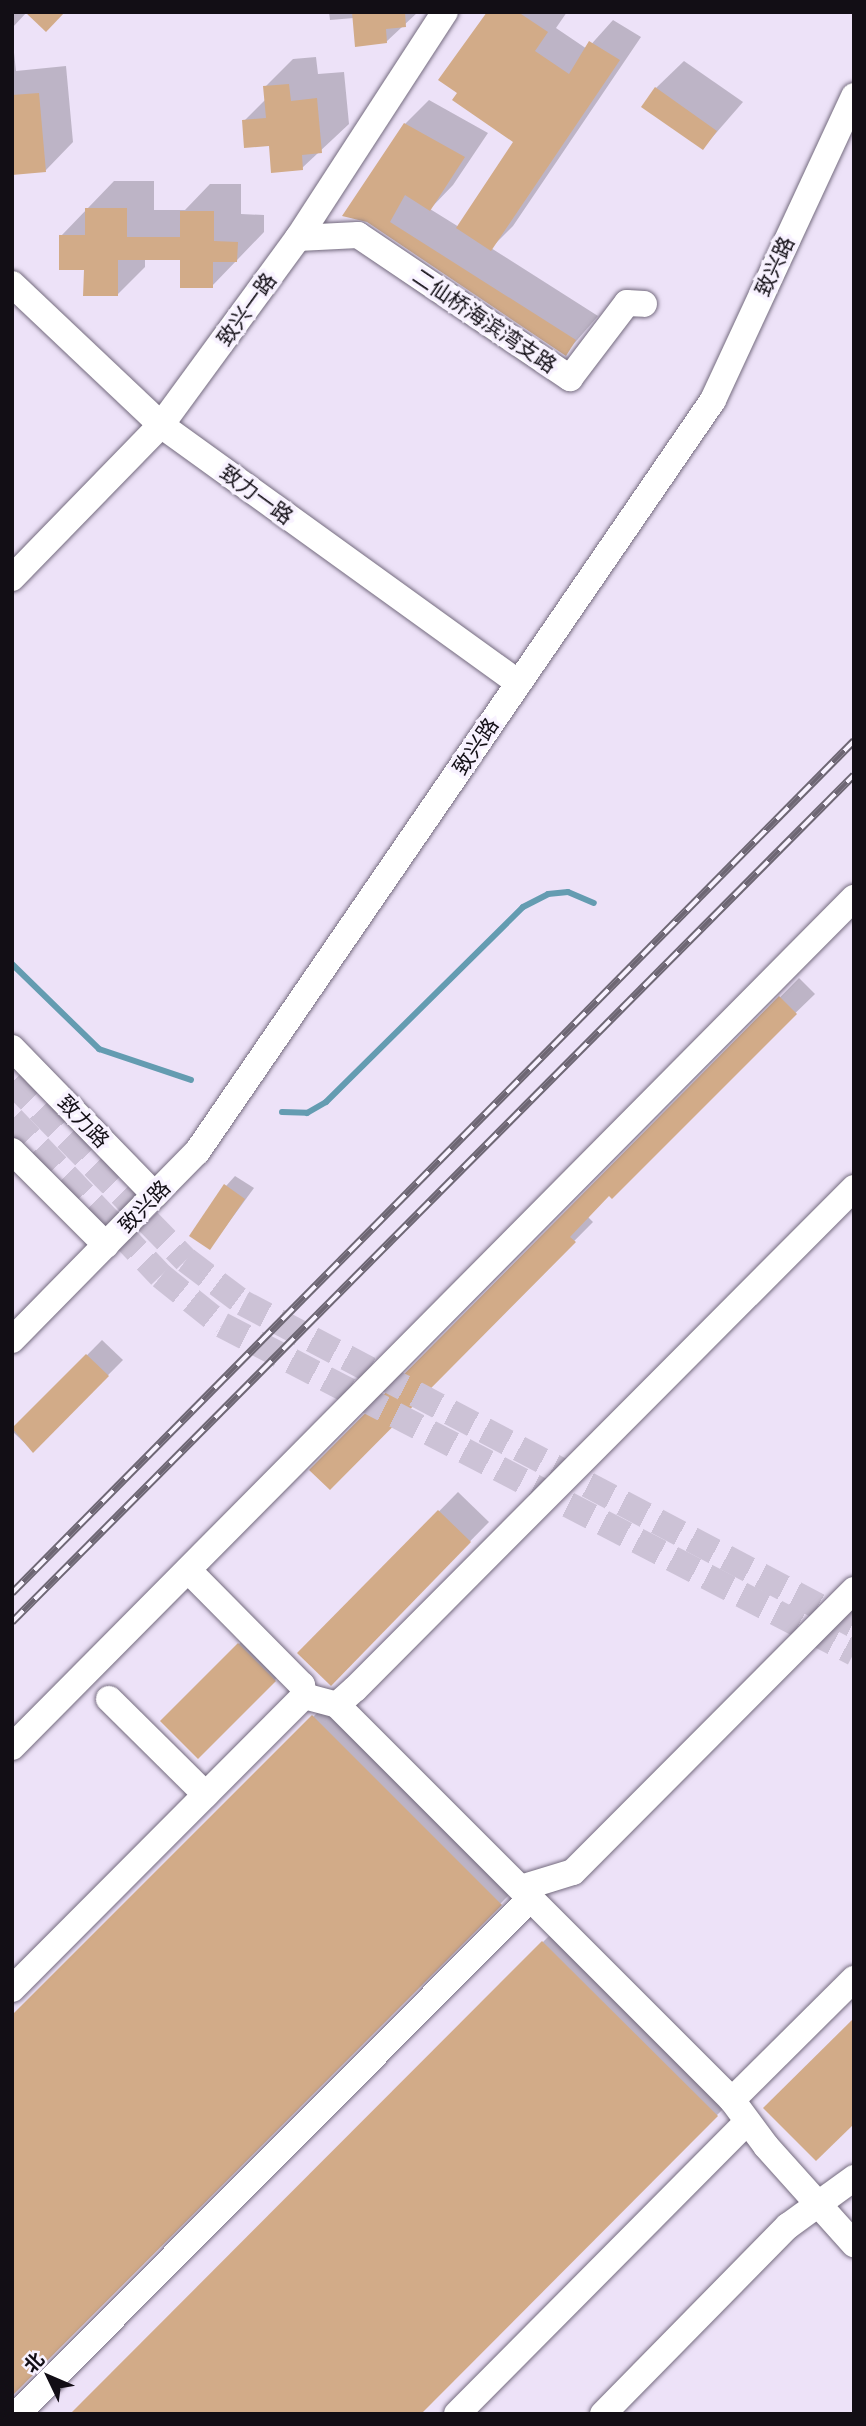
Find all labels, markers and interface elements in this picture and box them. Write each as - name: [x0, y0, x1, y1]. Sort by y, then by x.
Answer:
- street label: 致兴路: [749, 232, 799, 300]
- street label: 二仙桥海滨湾支路: [408, 263, 562, 377]
- street label: 致兴一路: [211, 268, 281, 350]
- street label: 致力一路: [216, 459, 298, 529]
- street label: 致兴路: [447, 713, 503, 779]
- street label: 致力路: [53, 1090, 115, 1152]
- street label: 致兴路: [113, 1175, 175, 1237]
- north arrow: [14, 2342, 84, 2412]
- text: 北: [18, 2347, 50, 2378]

